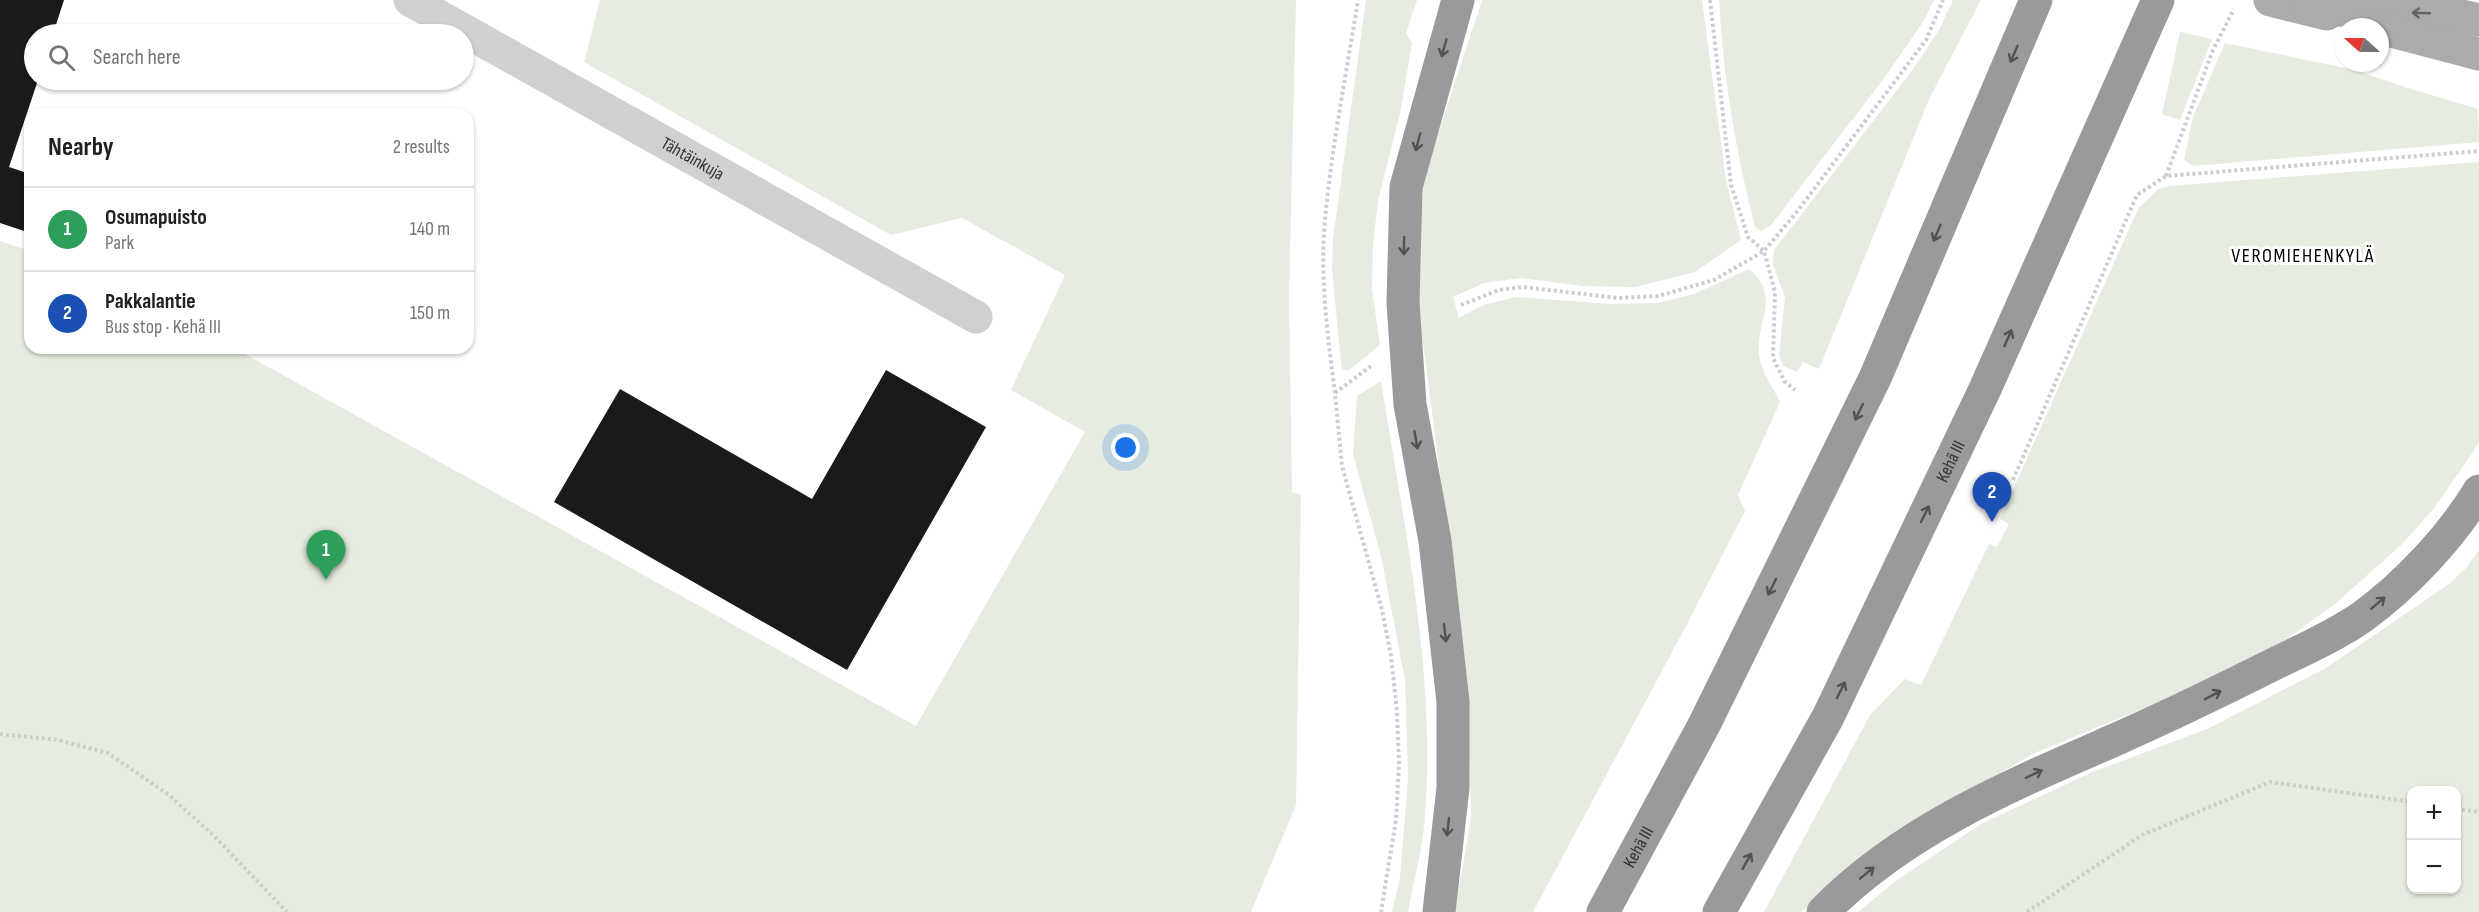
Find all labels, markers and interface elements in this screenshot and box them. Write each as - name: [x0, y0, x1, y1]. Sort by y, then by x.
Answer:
- one-way arrow: [2412, 7, 2432, 19]
- north arrow: [2335, 18, 2389, 72]
- search box: [24, 24, 474, 90]
- one-way arrow: [1438, 38, 1449, 57]
- icon: search: [45, 41, 78, 74]
- text: Search here: [93, 44, 180, 71]
- one-way arrow: [2008, 44, 2019, 63]
- text: Nearby: [48, 132, 114, 163]
- street label: Tähtäinkuja: [657, 132, 728, 184]
- one-way arrow: [1412, 132, 1423, 151]
- text: 2 results: [393, 135, 450, 159]
- text: Osumapuisto: [105, 204, 207, 231]
- text: 1: [64, 217, 71, 241]
- text: 140 m: [410, 217, 450, 241]
- one-way arrow: [1931, 224, 1942, 242]
- text: Park: [105, 231, 134, 255]
- one-way arrow: [1399, 235, 1410, 255]
- district label: VEROMIEHENKYLÄ: [2231, 244, 2375, 268]
- text: Pakkalantie: [105, 288, 196, 315]
- text: 2: [63, 301, 72, 325]
- text: 150 m: [410, 301, 450, 325]
- text: Bus stop · Kehä III: [105, 315, 221, 339]
- one-way arrow: [2003, 329, 2014, 347]
- one-way arrow: [1852, 402, 1864, 420]
- one-way arrow: [1411, 430, 1422, 449]
- your location: [1111, 433, 1140, 462]
- street label: Kehä III: [1932, 437, 1969, 485]
- pin: 2: [1972, 472, 2012, 522]
- one-way arrow: [1920, 505, 1932, 523]
- pin: 1: [306, 530, 346, 580]
- one-way arrow: [1766, 577, 1778, 595]
- one-way arrow: [2370, 596, 2385, 610]
- one-way arrow: [1440, 622, 1451, 642]
- one-way arrow: [1835, 681, 1847, 699]
- one-way arrow: [2203, 689, 2221, 700]
- one-way arrow: [2025, 767, 2043, 779]
- map controls: [2407, 786, 2461, 894]
- button: +: [2407, 786, 2461, 840]
- one-way arrow: [1442, 817, 1453, 837]
- street label: Kehä III: [1619, 823, 1658, 871]
- button: −: [2407, 840, 2461, 894]
- one-way arrow: [1741, 853, 1753, 870]
- one-way arrow: [1859, 867, 1875, 880]

